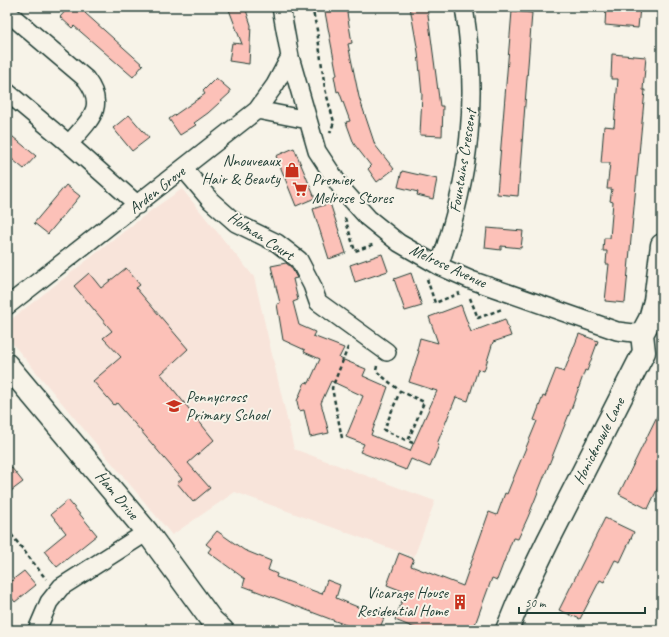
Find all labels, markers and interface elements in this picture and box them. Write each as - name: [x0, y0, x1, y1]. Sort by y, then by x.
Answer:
- street label: Fountains Crescent: [445, 105, 481, 214]
- place label: Nnouveaux Hair & Beauty: [202, 151, 282, 189]
- street label: Arden Grove: [125, 161, 191, 218]
- shop icon: Nnouveaux Hair & Beauty: [283, 161, 301, 179]
- place label: Premier Melrose Stores: [312, 170, 395, 208]
- supermarket icon: Premier Melrose Stores: [291, 180, 309, 198]
- street label: Holman Court: [224, 207, 299, 266]
- street label: Melrose Avenue: [406, 240, 491, 293]
- place label: Pennycross Primary School: [186, 387, 272, 425]
- street label: Honicknowle Lane: [569, 393, 630, 488]
- school or university icon: Pennycross Primary School: [165, 397, 183, 415]
- street label: Ham Drive: [91, 467, 144, 525]
- place label: Vicarage House Residential Home: [357, 583, 450, 621]
- scale bar: [519, 589, 645, 615]
- building icon: Vicarage House Residential Home: [451, 593, 469, 611]
- text: 50 m: [525, 595, 547, 611]

